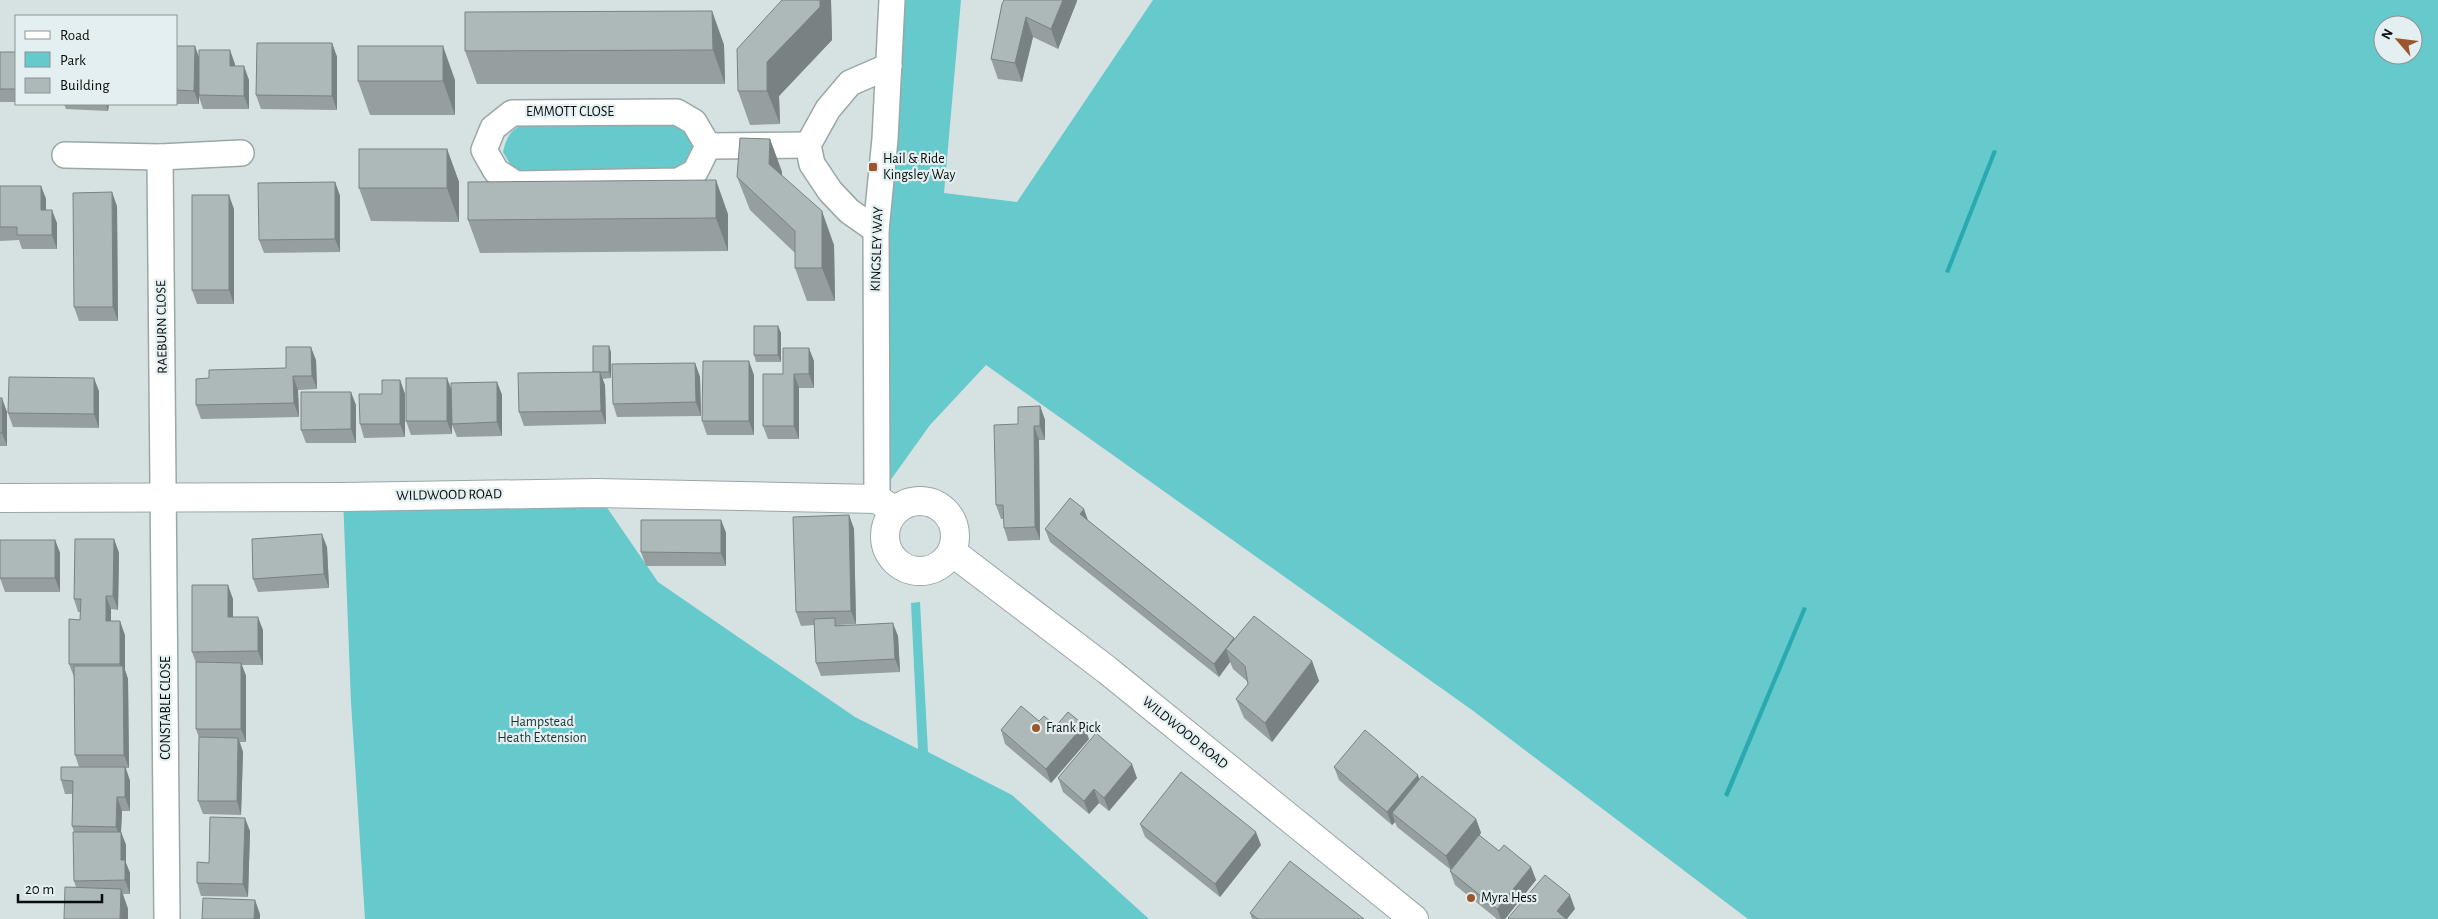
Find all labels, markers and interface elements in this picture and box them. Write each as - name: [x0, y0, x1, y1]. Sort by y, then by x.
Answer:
- legend: [15, 15, 178, 105]
- north arrow: [2373, 15, 2423, 65]
- text: N: [2379, 27, 2396, 42]
- text: Road: [60, 28, 90, 43]
- text: Park: [60, 53, 86, 68]
- text: Building: [60, 78, 110, 93]
- street label: EMMOTT CLOSE: [526, 105, 614, 119]
- place label: Hail & Ride Kingsley Way: [883, 152, 955, 182]
- marker: Hail & Ride Kingsley Way: [867, 161, 879, 173]
- street label: KINGSLEY WAY: [869, 206, 886, 292]
- street label: RAEBURN CLOSE: [154, 280, 170, 374]
- street label: WILDWOOD ROAD: [396, 487, 502, 503]
- street label: CONSTABLE CLOSE: [159, 656, 173, 760]
- street label: WILDWOOD ROAD: [1139, 694, 1231, 772]
- park label: Hampstead Heath Extension: [497, 715, 587, 745]
- place label: Frank Pick: [1046, 721, 1101, 735]
- marker: Frank Pick: [1030, 722, 1042, 734]
- scale bar: [18, 872, 101, 904]
- text: 20 m: [25, 882, 54, 897]
- place label: Myra Hess: [1481, 891, 1537, 905]
- marker: Myra Hess: [1465, 892, 1477, 904]

